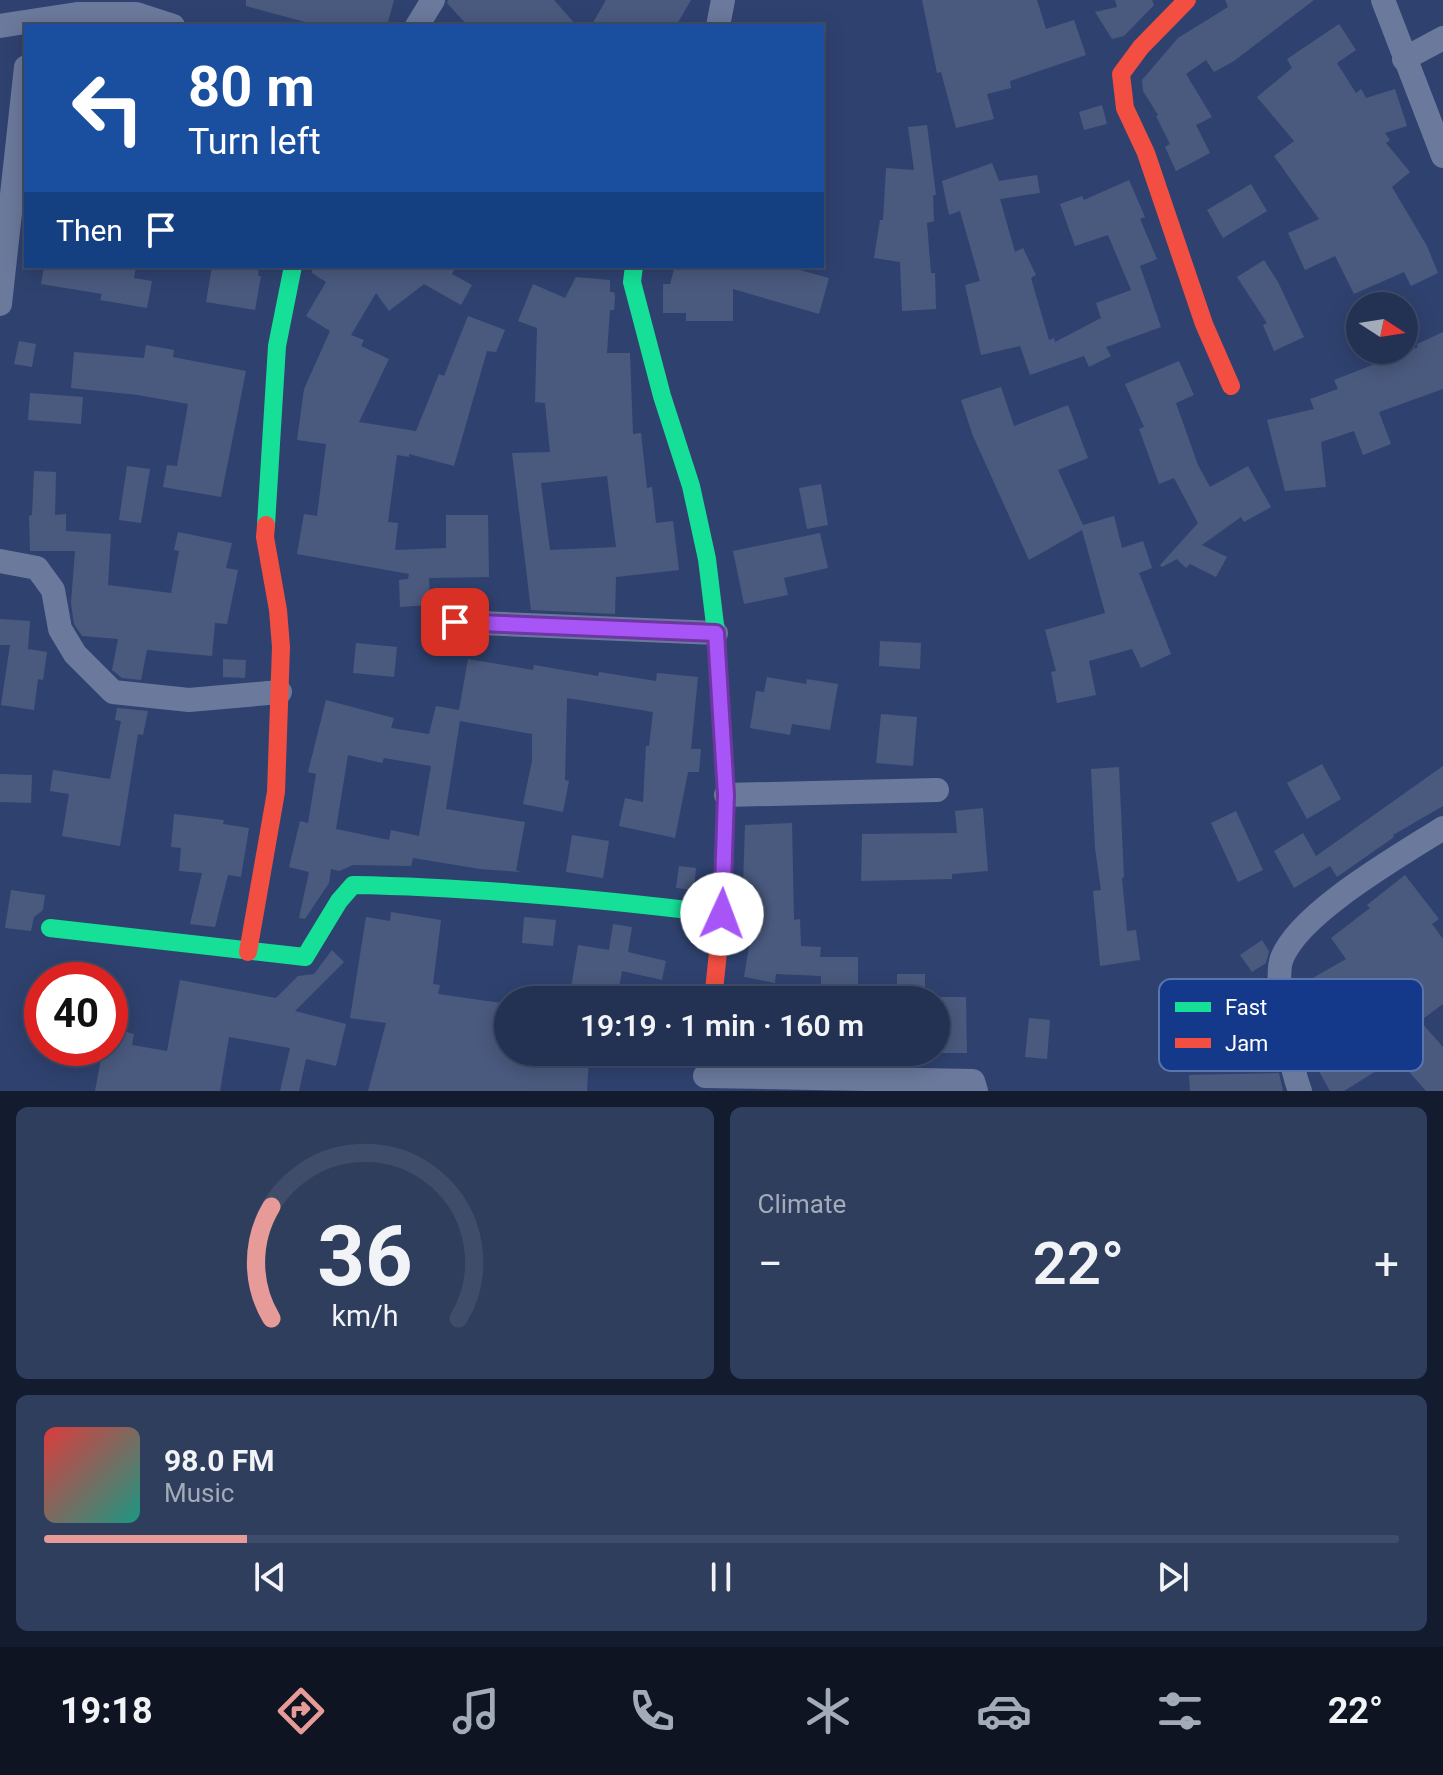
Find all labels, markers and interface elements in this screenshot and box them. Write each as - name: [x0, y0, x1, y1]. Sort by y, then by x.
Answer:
- text: 80 m: [188, 54, 315, 120]
- icon: left: [56, 56, 160, 160]
- text: Turn left: [188, 121, 321, 163]
- icon: arrive: [139, 208, 183, 252]
- text: Then: [56, 213, 123, 248]
- north arrow: [1346, 292, 1418, 364]
- map controls: [1346, 292, 1418, 364]
- pin: [421, 588, 489, 656]
- icon: arrive: [433, 600, 477, 644]
- position arrow: [680, 872, 764, 956]
- speed limit sign: 40: [24, 962, 128, 1066]
- legend: [1159, 979, 1423, 1071]
- text: Fast: [1225, 995, 1267, 1020]
- text: 19:19 · 1 min · 160 m: [580, 1008, 864, 1043]
- text: Jam: [1225, 1031, 1268, 1056]
- text: Climate: [758, 1189, 846, 1219]
- text: 36: [317, 1208, 412, 1305]
- text: 22°: [1032, 1228, 1124, 1299]
- text: −: [758, 1238, 783, 1290]
- text: +: [1374, 1238, 1399, 1290]
- text: km/h: [331, 1299, 398, 1333]
- text: 98.0 FM: [164, 1443, 275, 1478]
- text: Music: [164, 1478, 234, 1508]
- icon: previous: [248, 1555, 292, 1599]
- icon: pause: [699, 1555, 743, 1599]
- icon: next: [1151, 1555, 1195, 1599]
- icon: directions: [273, 1683, 329, 1739]
- icon: music: [448, 1683, 504, 1739]
- icon: phone: [624, 1683, 680, 1739]
- icon: climate: [800, 1683, 856, 1739]
- icon: car: [976, 1683, 1032, 1739]
- icon: filters: [1152, 1683, 1208, 1739]
- text: 19:18: [60, 1690, 153, 1732]
- text: 22°: [1328, 1690, 1383, 1732]

